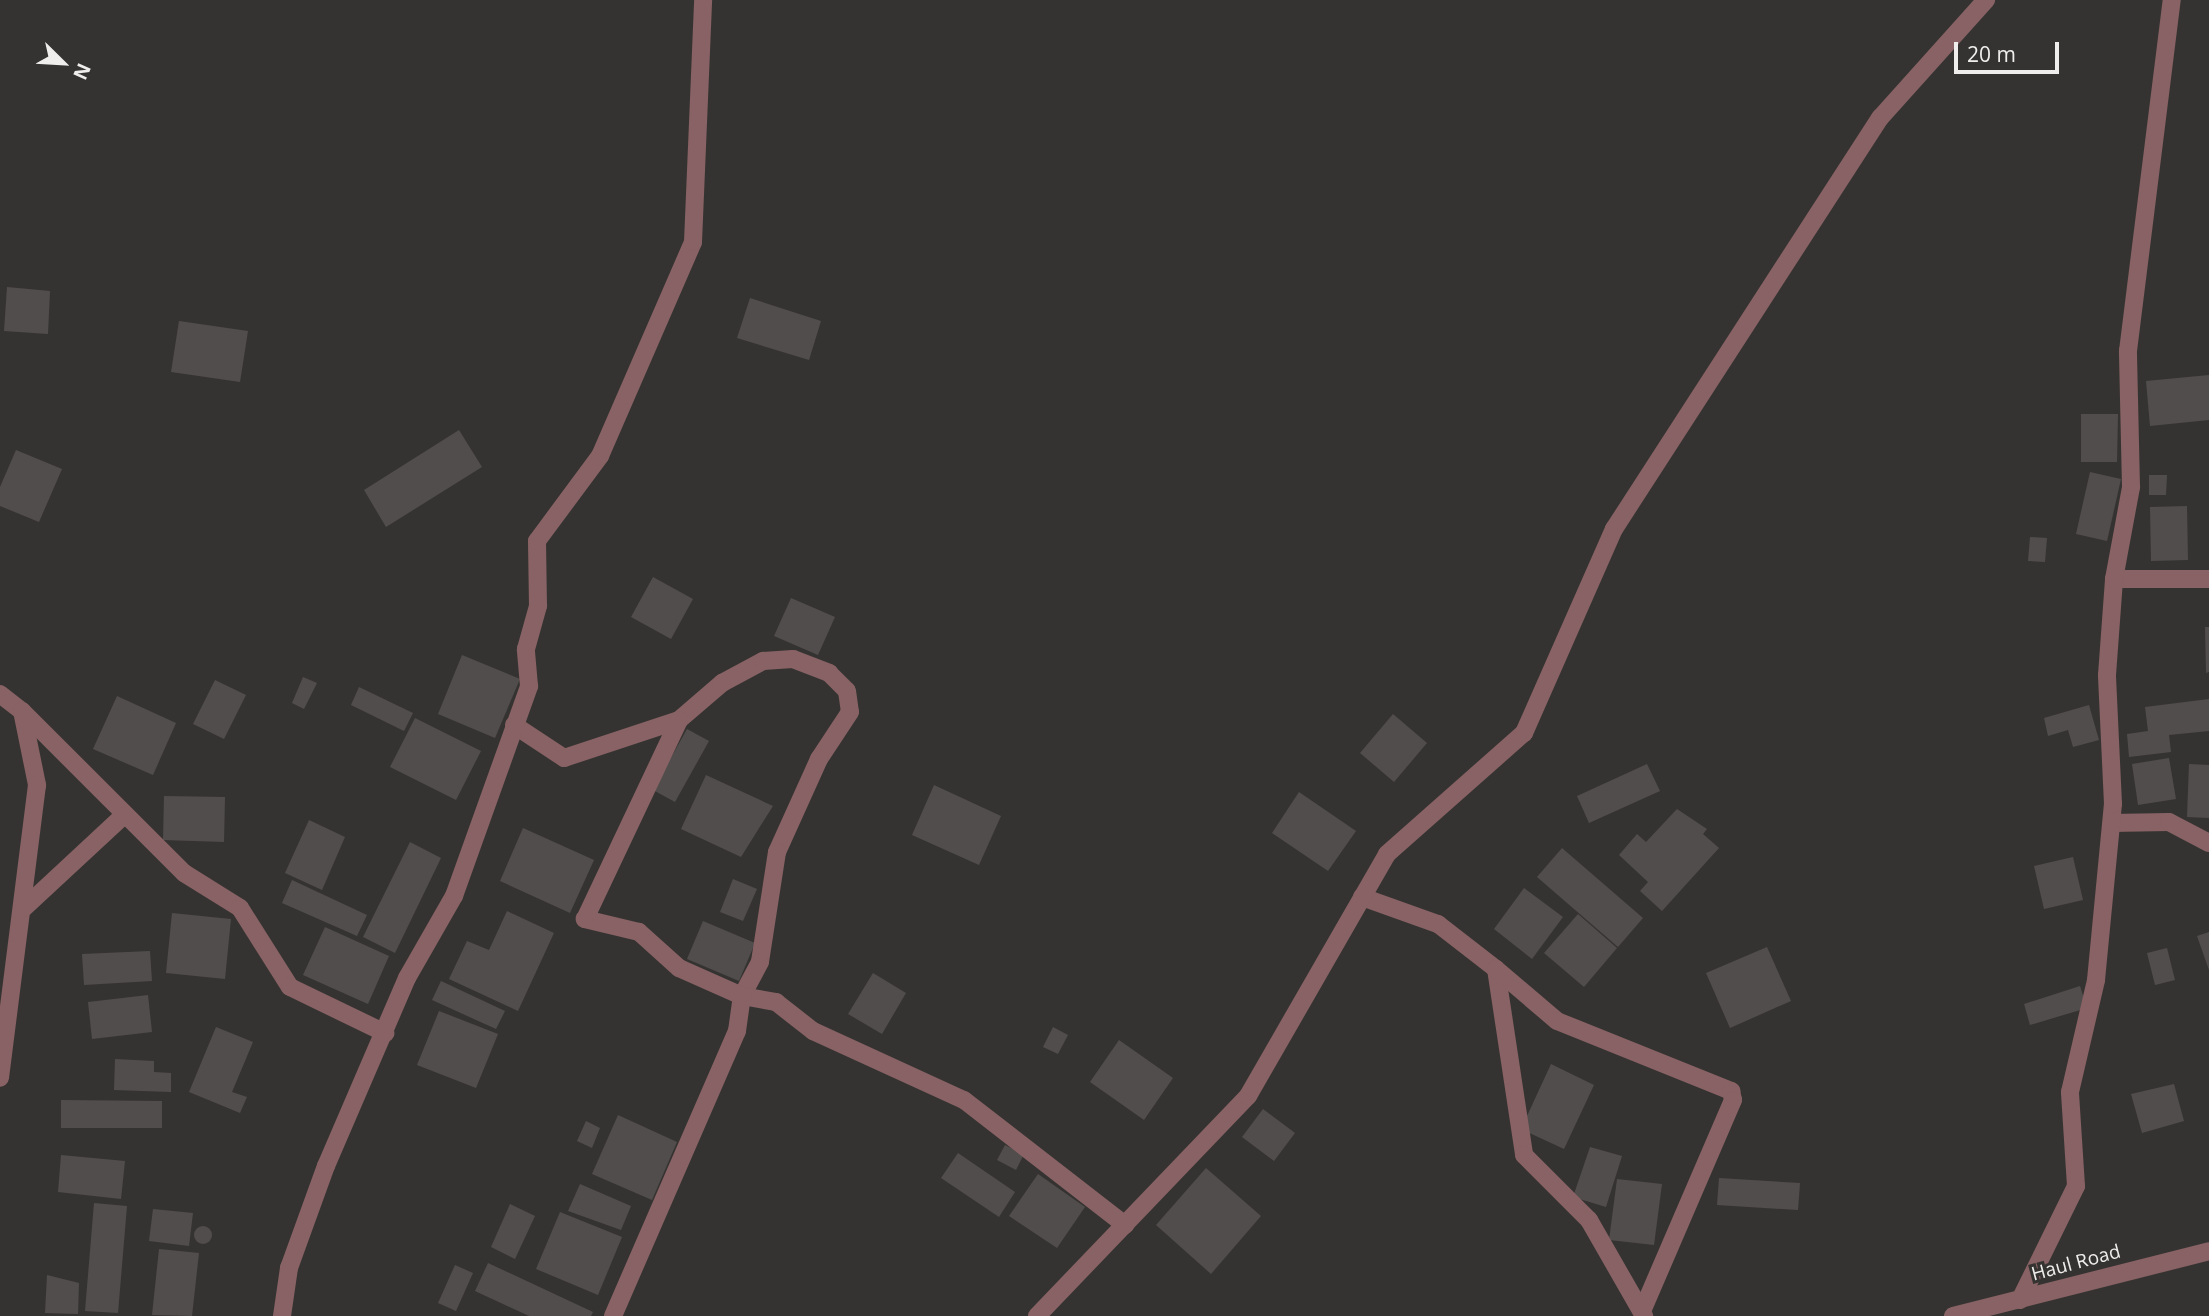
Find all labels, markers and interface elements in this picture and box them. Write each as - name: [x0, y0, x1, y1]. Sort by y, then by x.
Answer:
- north arrow: [28, 28, 98, 98]
- scale bar: [1957, 28, 2062, 72]
- text: 20 m: [1967, 40, 2016, 68]
- text: N: [67, 59, 97, 84]
- street label: Haul Road: [2029, 1240, 2123, 1286]

